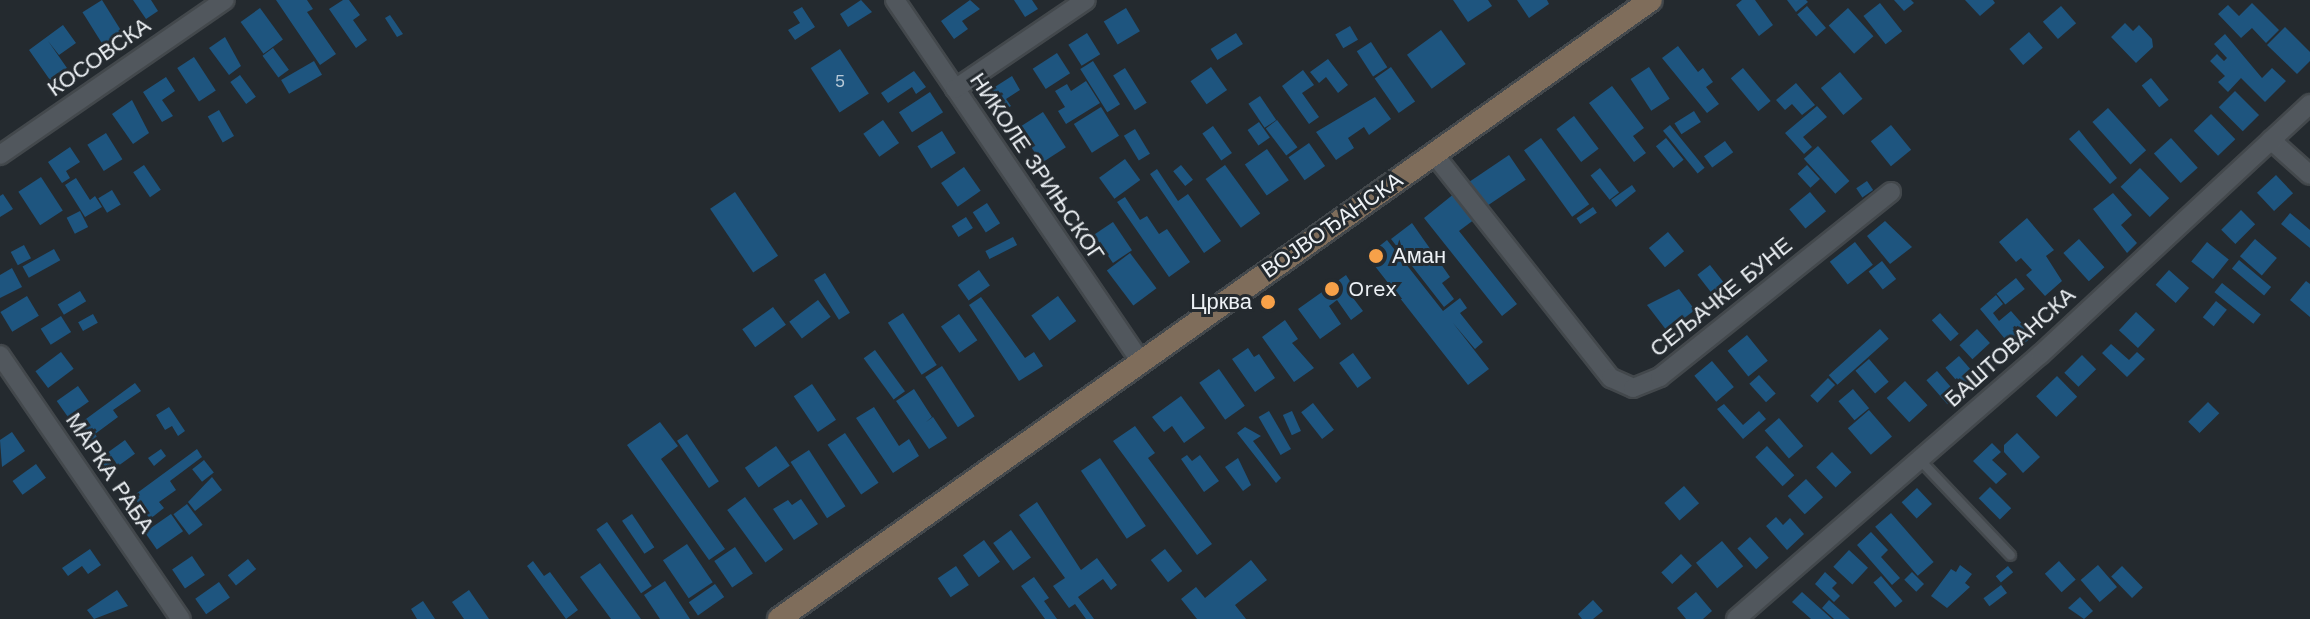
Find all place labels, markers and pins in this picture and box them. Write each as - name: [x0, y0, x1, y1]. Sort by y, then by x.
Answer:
- place label: Аман: [1392, 243, 1446, 269]
- marker: Аман: [1367, 247, 1385, 265]
- place label: Orex: [1348, 276, 1397, 302]
- marker: Orex: [1323, 280, 1341, 298]
- place label: Црква: [1190, 289, 1252, 315]
- marker: Црква: [1259, 293, 1277, 311]

